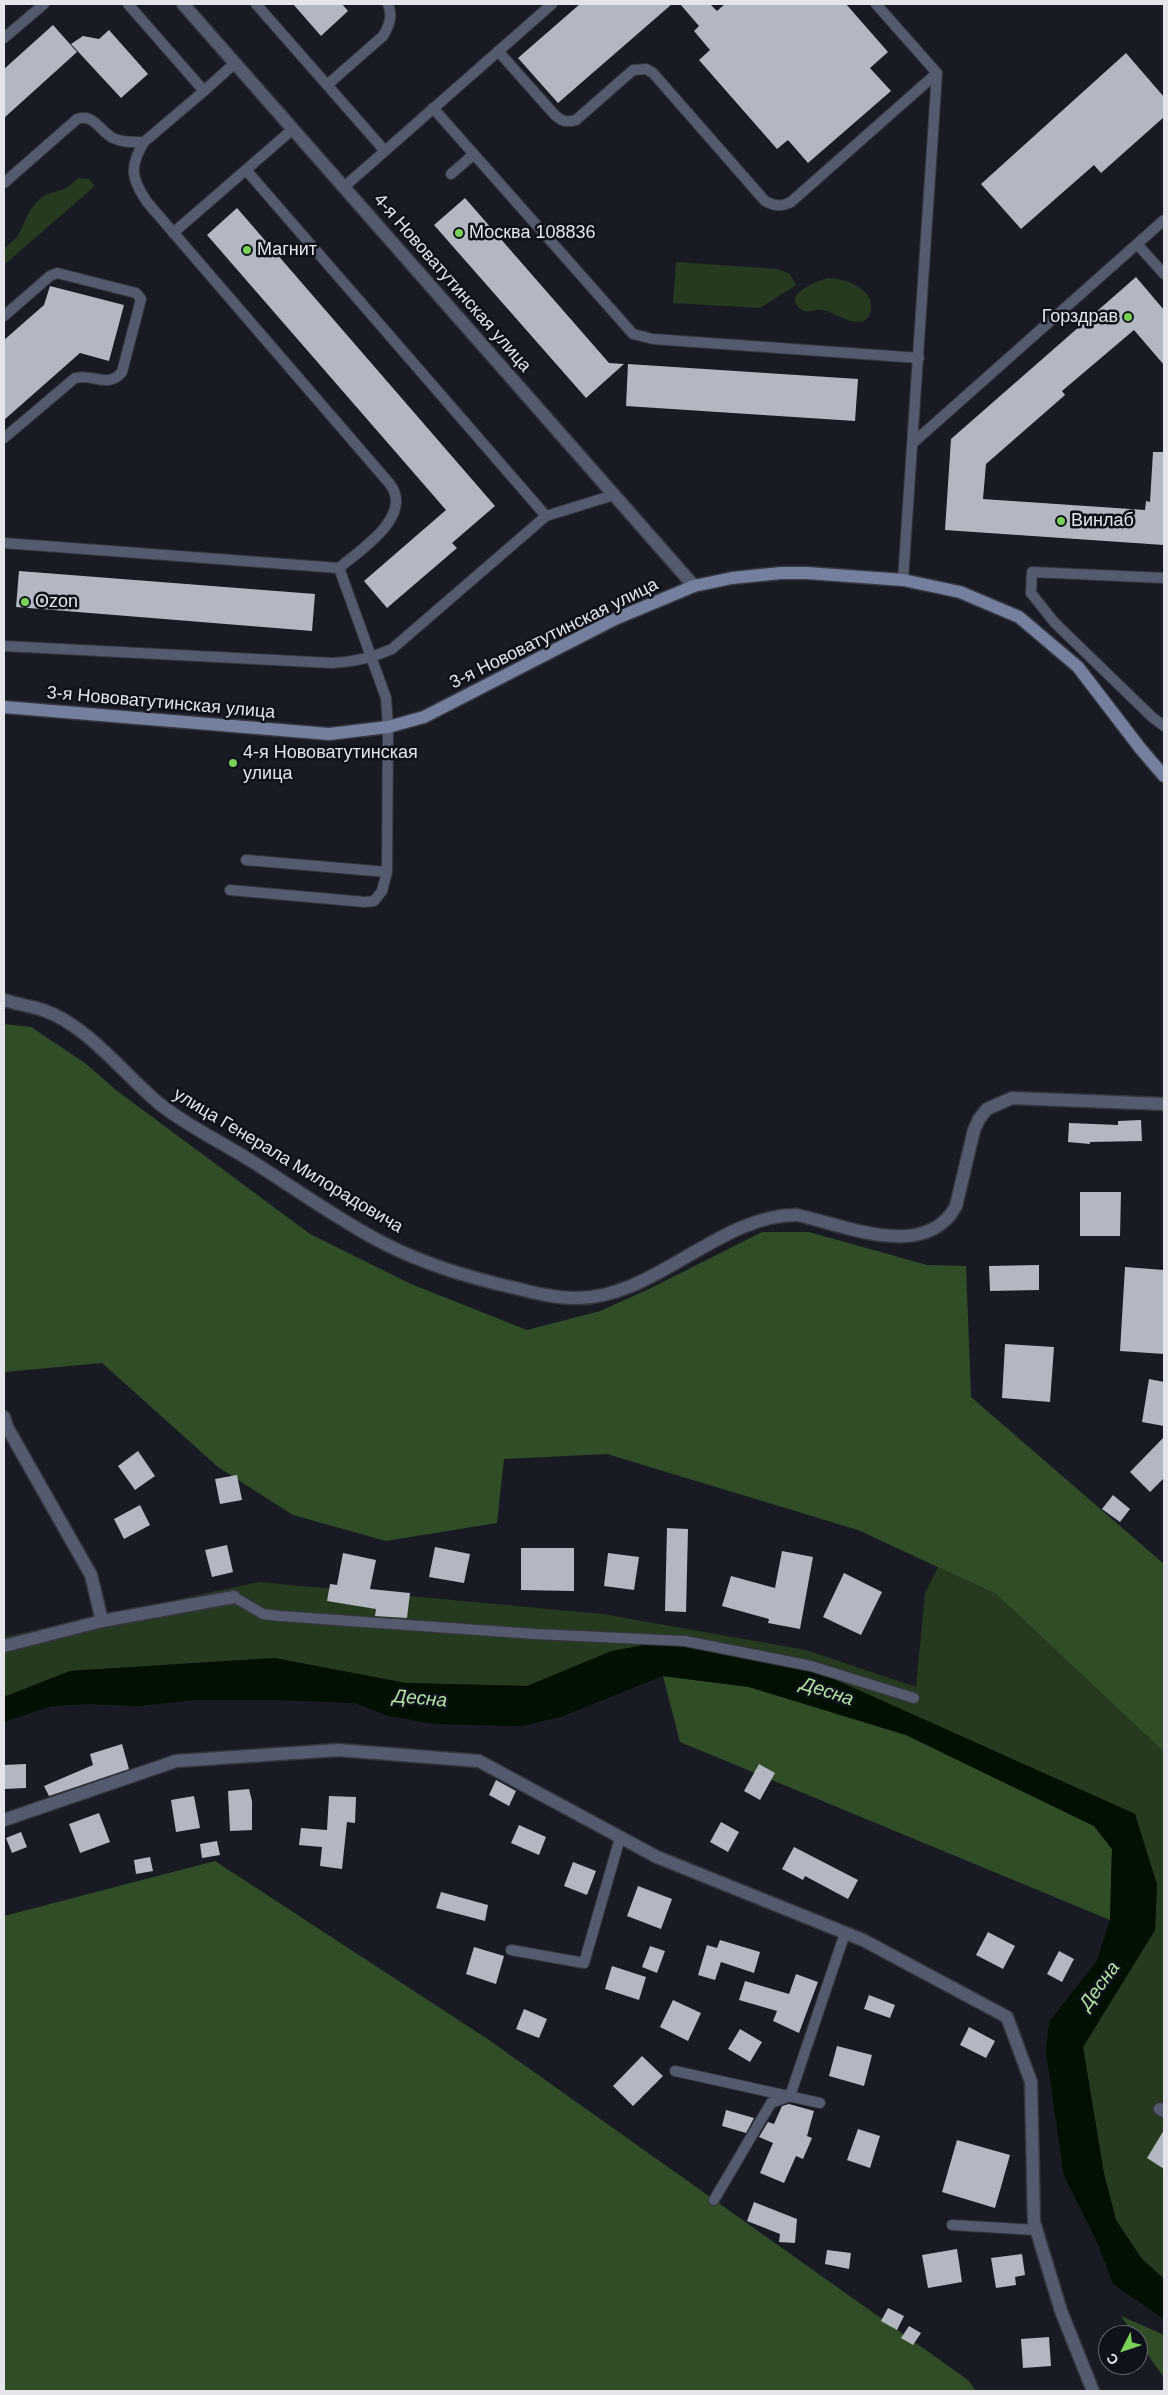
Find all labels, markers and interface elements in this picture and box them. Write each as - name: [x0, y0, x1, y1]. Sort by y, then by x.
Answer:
- street label: 4-я Нововатутинская улица: [369, 189, 535, 377]
- place label: Москва 108836: [469, 222, 596, 244]
- marker: Москва 108836: [453, 227, 465, 239]
- place label: Магнит: [257, 239, 317, 261]
- marker: Магнит: [241, 244, 253, 256]
- place label: Горздрав: [1042, 306, 1118, 328]
- marker: Горздрав: [1122, 311, 1134, 323]
- place label: Винлаб: [1071, 510, 1134, 532]
- marker: Винлаб: [1055, 515, 1067, 527]
- street label: 3-я Нововатутинская улица: [446, 574, 662, 694]
- place label: Ozon: [35, 591, 78, 613]
- marker: Ozon: [19, 596, 31, 608]
- street label: 3-я Нововатутинская улица: [46, 682, 276, 724]
- place label: 4-я Нововатутинская улица: [243, 742, 418, 784]
- marker: 4-я Нововатутинская улица: [227, 757, 239, 769]
- street label: улица Генерала Милорадовича: [169, 1084, 407, 1238]
- water label: Десна: [798, 1673, 856, 1711]
- water label: Десна: [392, 1685, 448, 1713]
- water label: Десна: [1075, 1957, 1125, 2015]
- north arrow: [1098, 2325, 1148, 2375]
- text: С: [1103, 2350, 1122, 2368]

